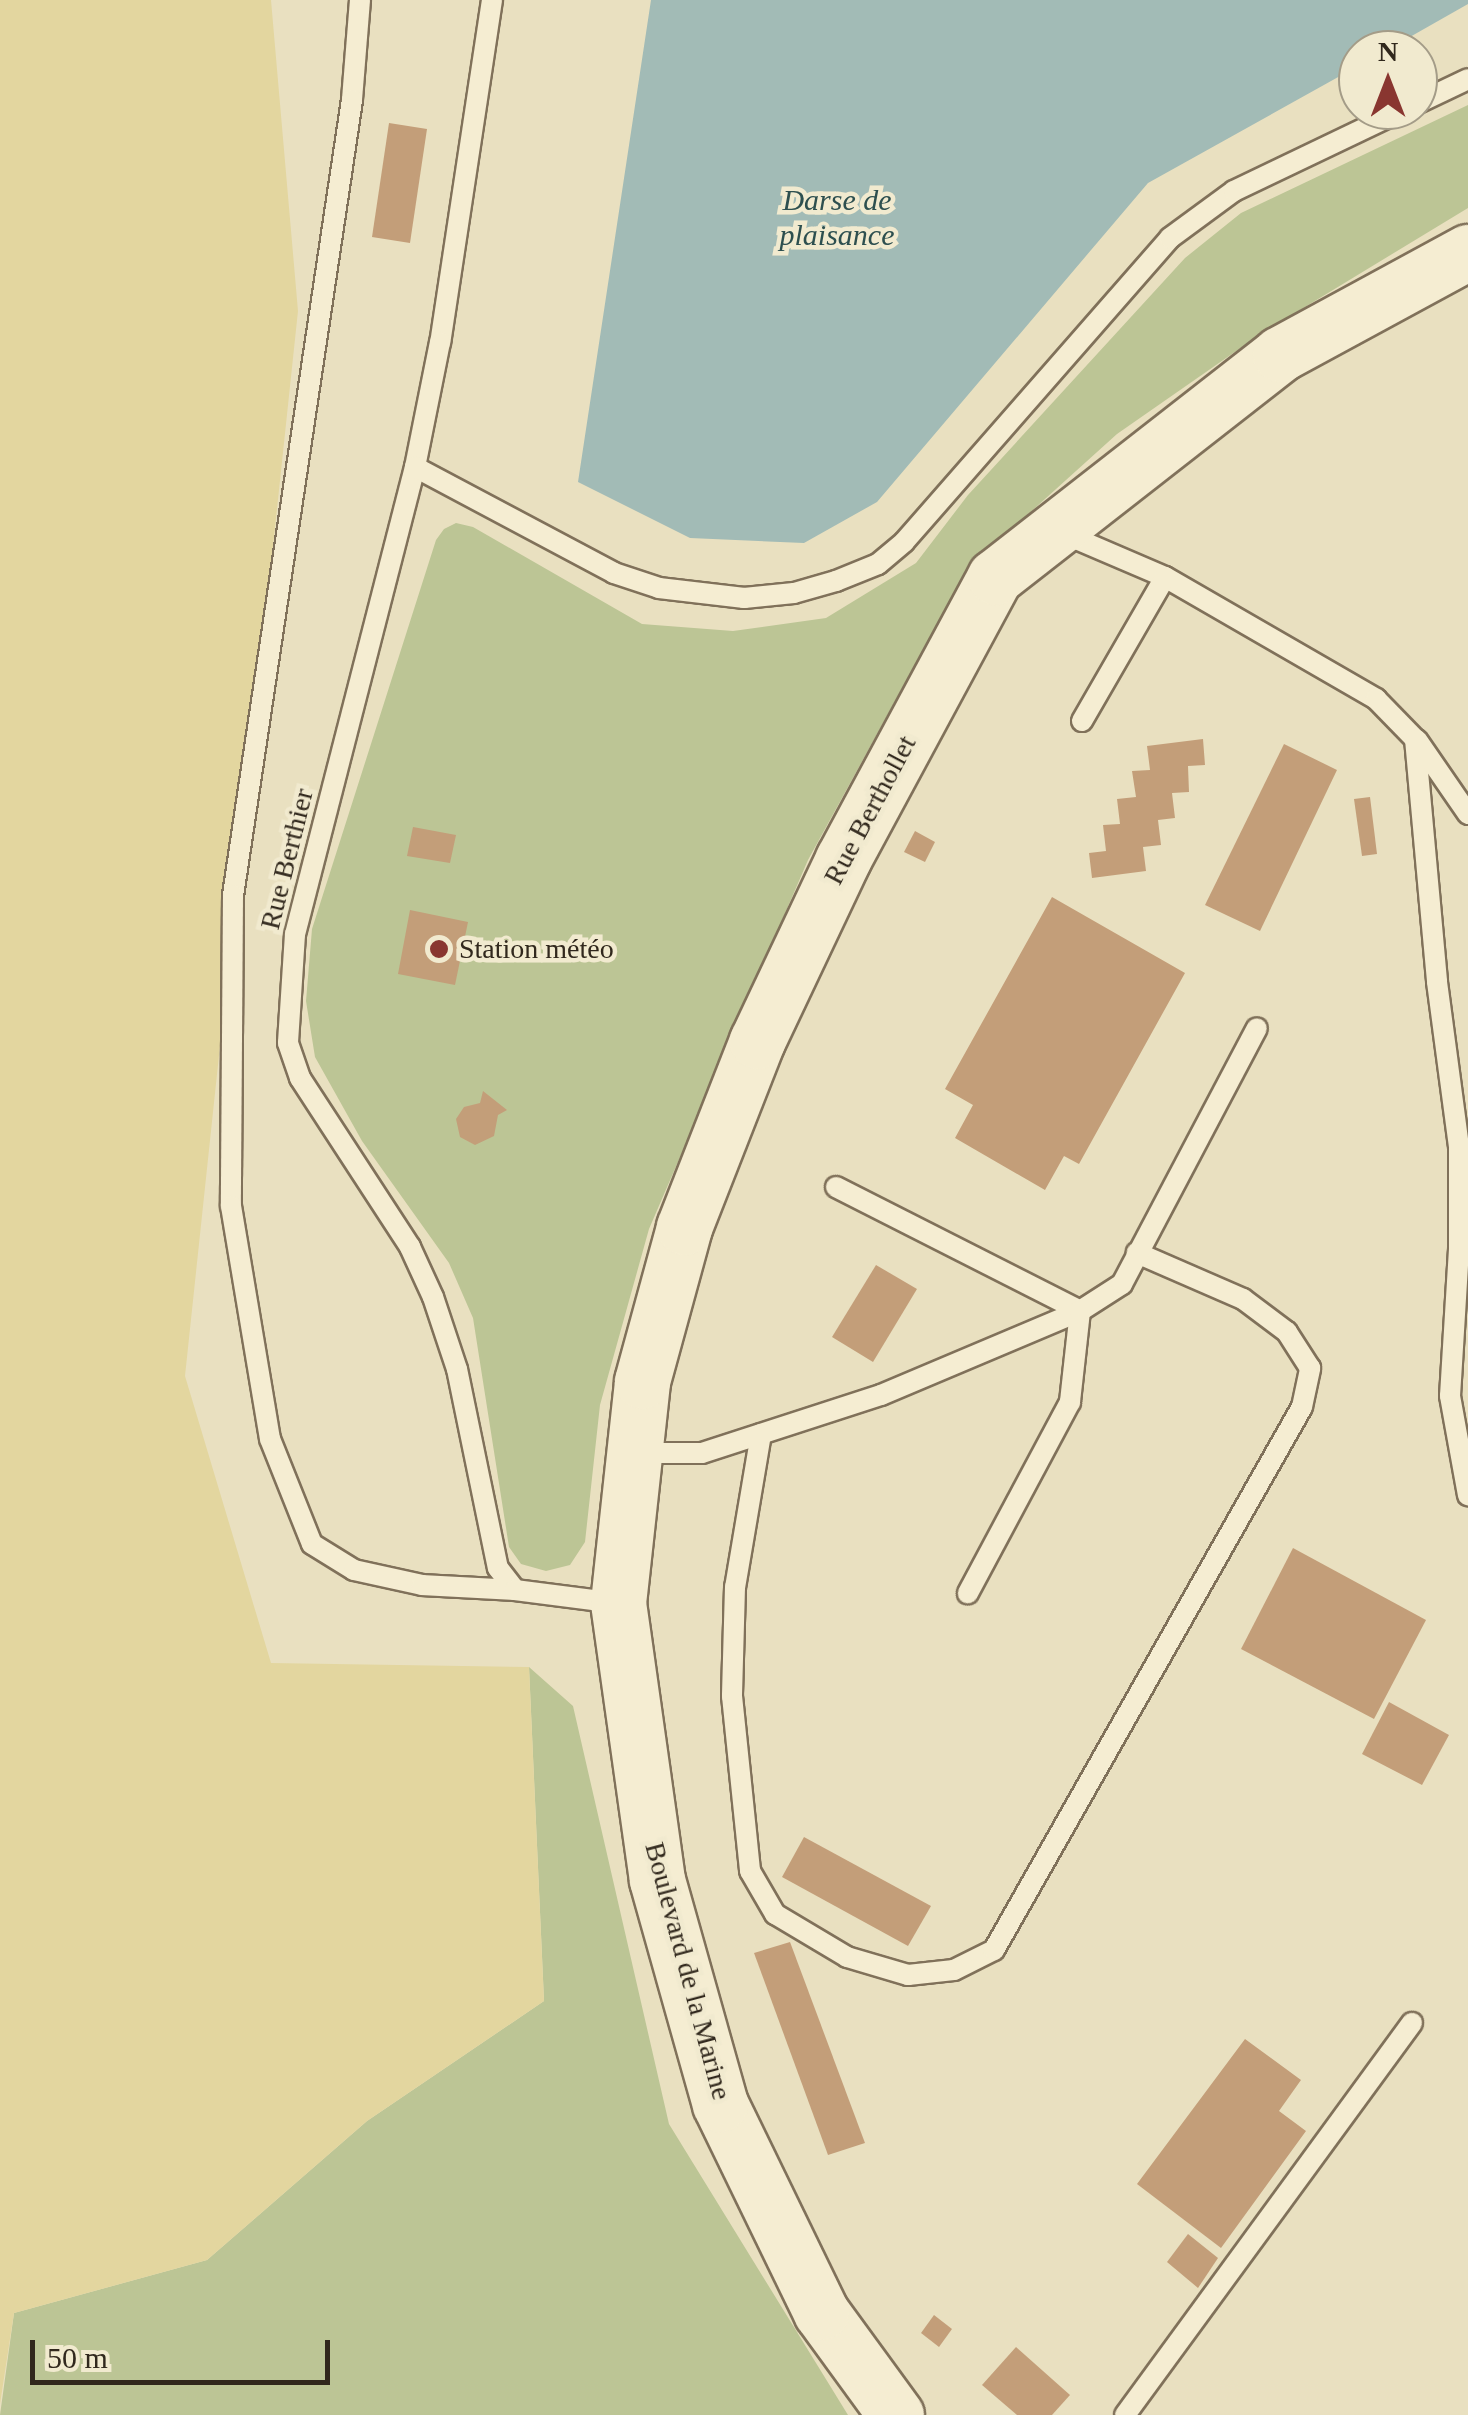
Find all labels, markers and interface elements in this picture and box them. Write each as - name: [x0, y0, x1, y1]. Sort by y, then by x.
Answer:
- north arrow: [1338, 30, 1438, 130]
- text: N: [1378, 36, 1398, 67]
- water label: Darse de plaisance: [780, 182, 894, 252]
- street label: Rue Berthollet: [817, 730, 923, 890]
- street label: Rue Berthier: [253, 785, 321, 933]
- place label: Station météo: [459, 932, 614, 966]
- marker: Station météo: [428, 938, 450, 960]
- street label: Boulevard de la Marine: [637, 1839, 739, 2103]
- scale bar: [35, 2320, 335, 2382]
- text: 50 m: [47, 2341, 108, 2374]

